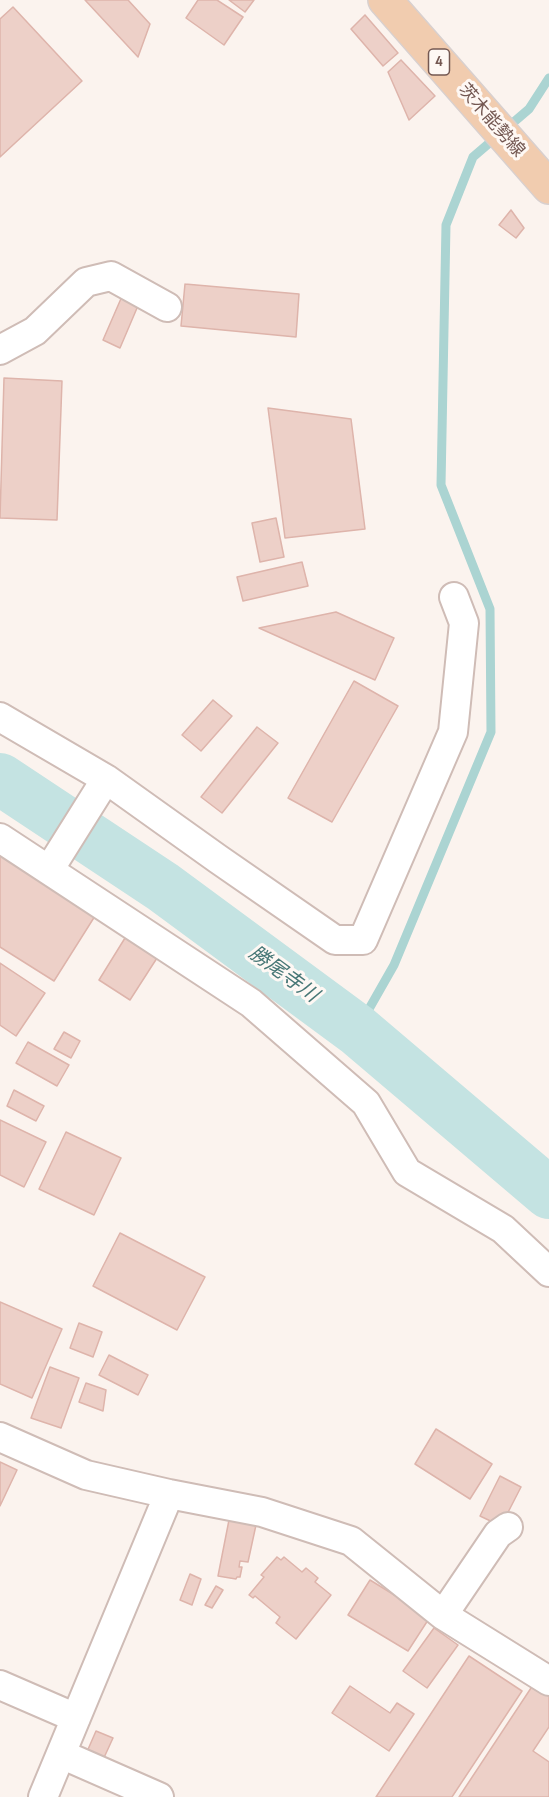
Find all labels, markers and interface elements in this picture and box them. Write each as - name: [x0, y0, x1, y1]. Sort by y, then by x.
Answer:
- road number: 4: [428, 49, 450, 75]
- street label: 茨木能勢線: [453, 80, 529, 162]
- water label: 勝尾寺川: [244, 942, 322, 1008]

